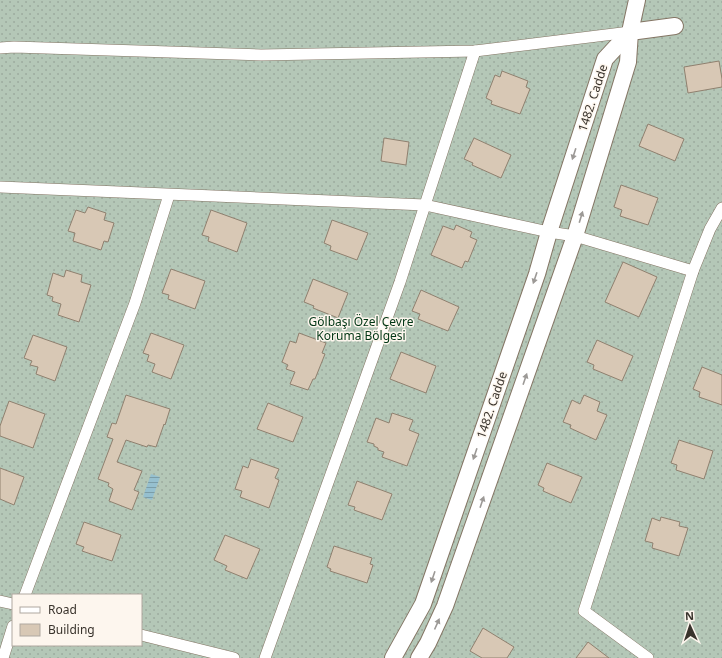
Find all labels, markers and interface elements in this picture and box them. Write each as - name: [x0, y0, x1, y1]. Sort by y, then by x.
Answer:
- street label: 1482. Cadde: [574, 62, 611, 134]
- one-way arrow: [571, 149, 577, 161]
- one-way arrow: [578, 210, 584, 222]
- one-way arrow: [532, 273, 538, 285]
- park label: Gölbaşı Özel Çevre Koruma Bölgesi: [309, 313, 414, 344]
- street label: 1482. Cadde: [472, 369, 511, 441]
- one-way arrow: [522, 373, 528, 385]
- one-way arrow: [472, 449, 478, 461]
- one-way arrow: [479, 495, 485, 507]
- one-way arrow: [429, 572, 435, 584]
- legend: [12, 594, 142, 646]
- text: Road: [48, 601, 77, 618]
- north arrow: [670, 606, 710, 646]
- text: N: [685, 608, 694, 623]
- one-way arrow: [434, 618, 440, 630]
- text: Building: [48, 621, 95, 638]

